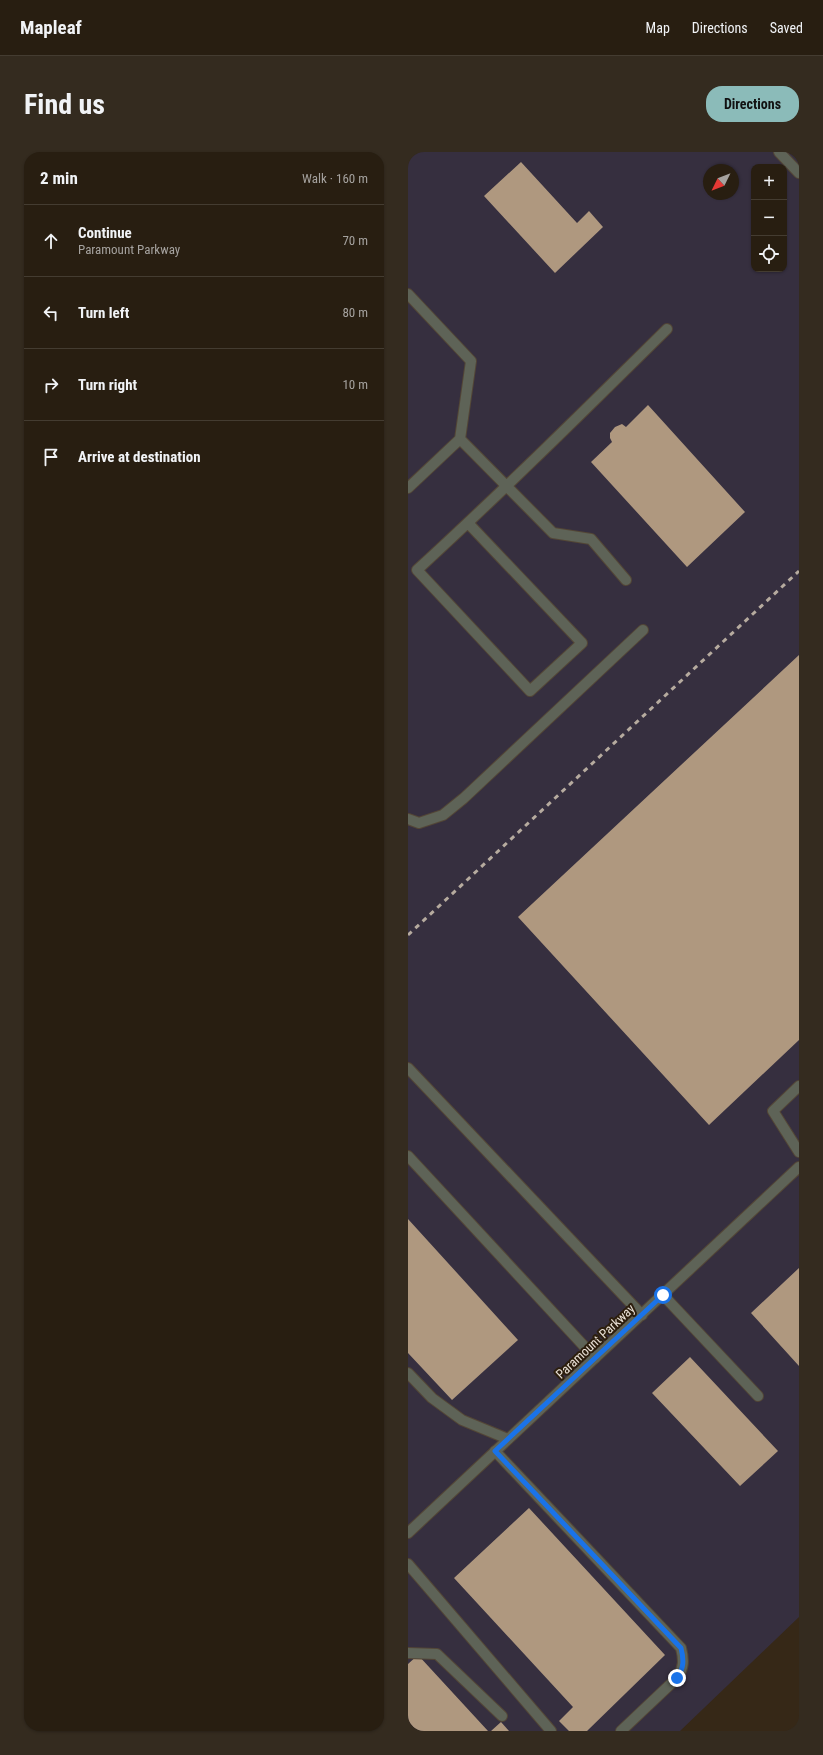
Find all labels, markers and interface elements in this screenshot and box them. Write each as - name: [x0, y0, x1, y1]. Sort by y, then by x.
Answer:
- text: Mapleaf: [20, 16, 82, 39]
- text: Map: [646, 20, 670, 36]
- text: Directions: [692, 20, 748, 36]
- text: Saved: [770, 20, 803, 36]
- button: Directions: [706, 86, 799, 122]
- text: Find us: [24, 88, 105, 121]
- north arrow: [703, 164, 739, 200]
- map controls: [751, 164, 787, 272]
- button: +: [751, 164, 787, 200]
- text: 2 min: [40, 168, 78, 188]
- text: Walk · 160 m: [302, 171, 368, 186]
- button: −: [751, 200, 787, 236]
- text: Continue: [78, 224, 132, 242]
- icon: ahead: [40, 230, 62, 252]
- text: 70 m: [342, 233, 368, 248]
- button: locate: [751, 236, 787, 272]
- text: Paramount Parkway: [78, 242, 180, 257]
- icon: left: [40, 302, 62, 324]
- text: Turn left: [78, 304, 129, 322]
- text: 80 m: [342, 305, 368, 320]
- icon: right: [40, 374, 62, 396]
- text: Turn right: [78, 376, 137, 394]
- text: 10 m: [342, 377, 368, 392]
- icon: arrive: [40, 446, 62, 468]
- text: Arrive at destination: [78, 448, 201, 466]
- route start: [654, 1286, 672, 1304]
- street label: Paramount Parkway: [553, 1301, 638, 1382]
- route end: [668, 1669, 686, 1687]

